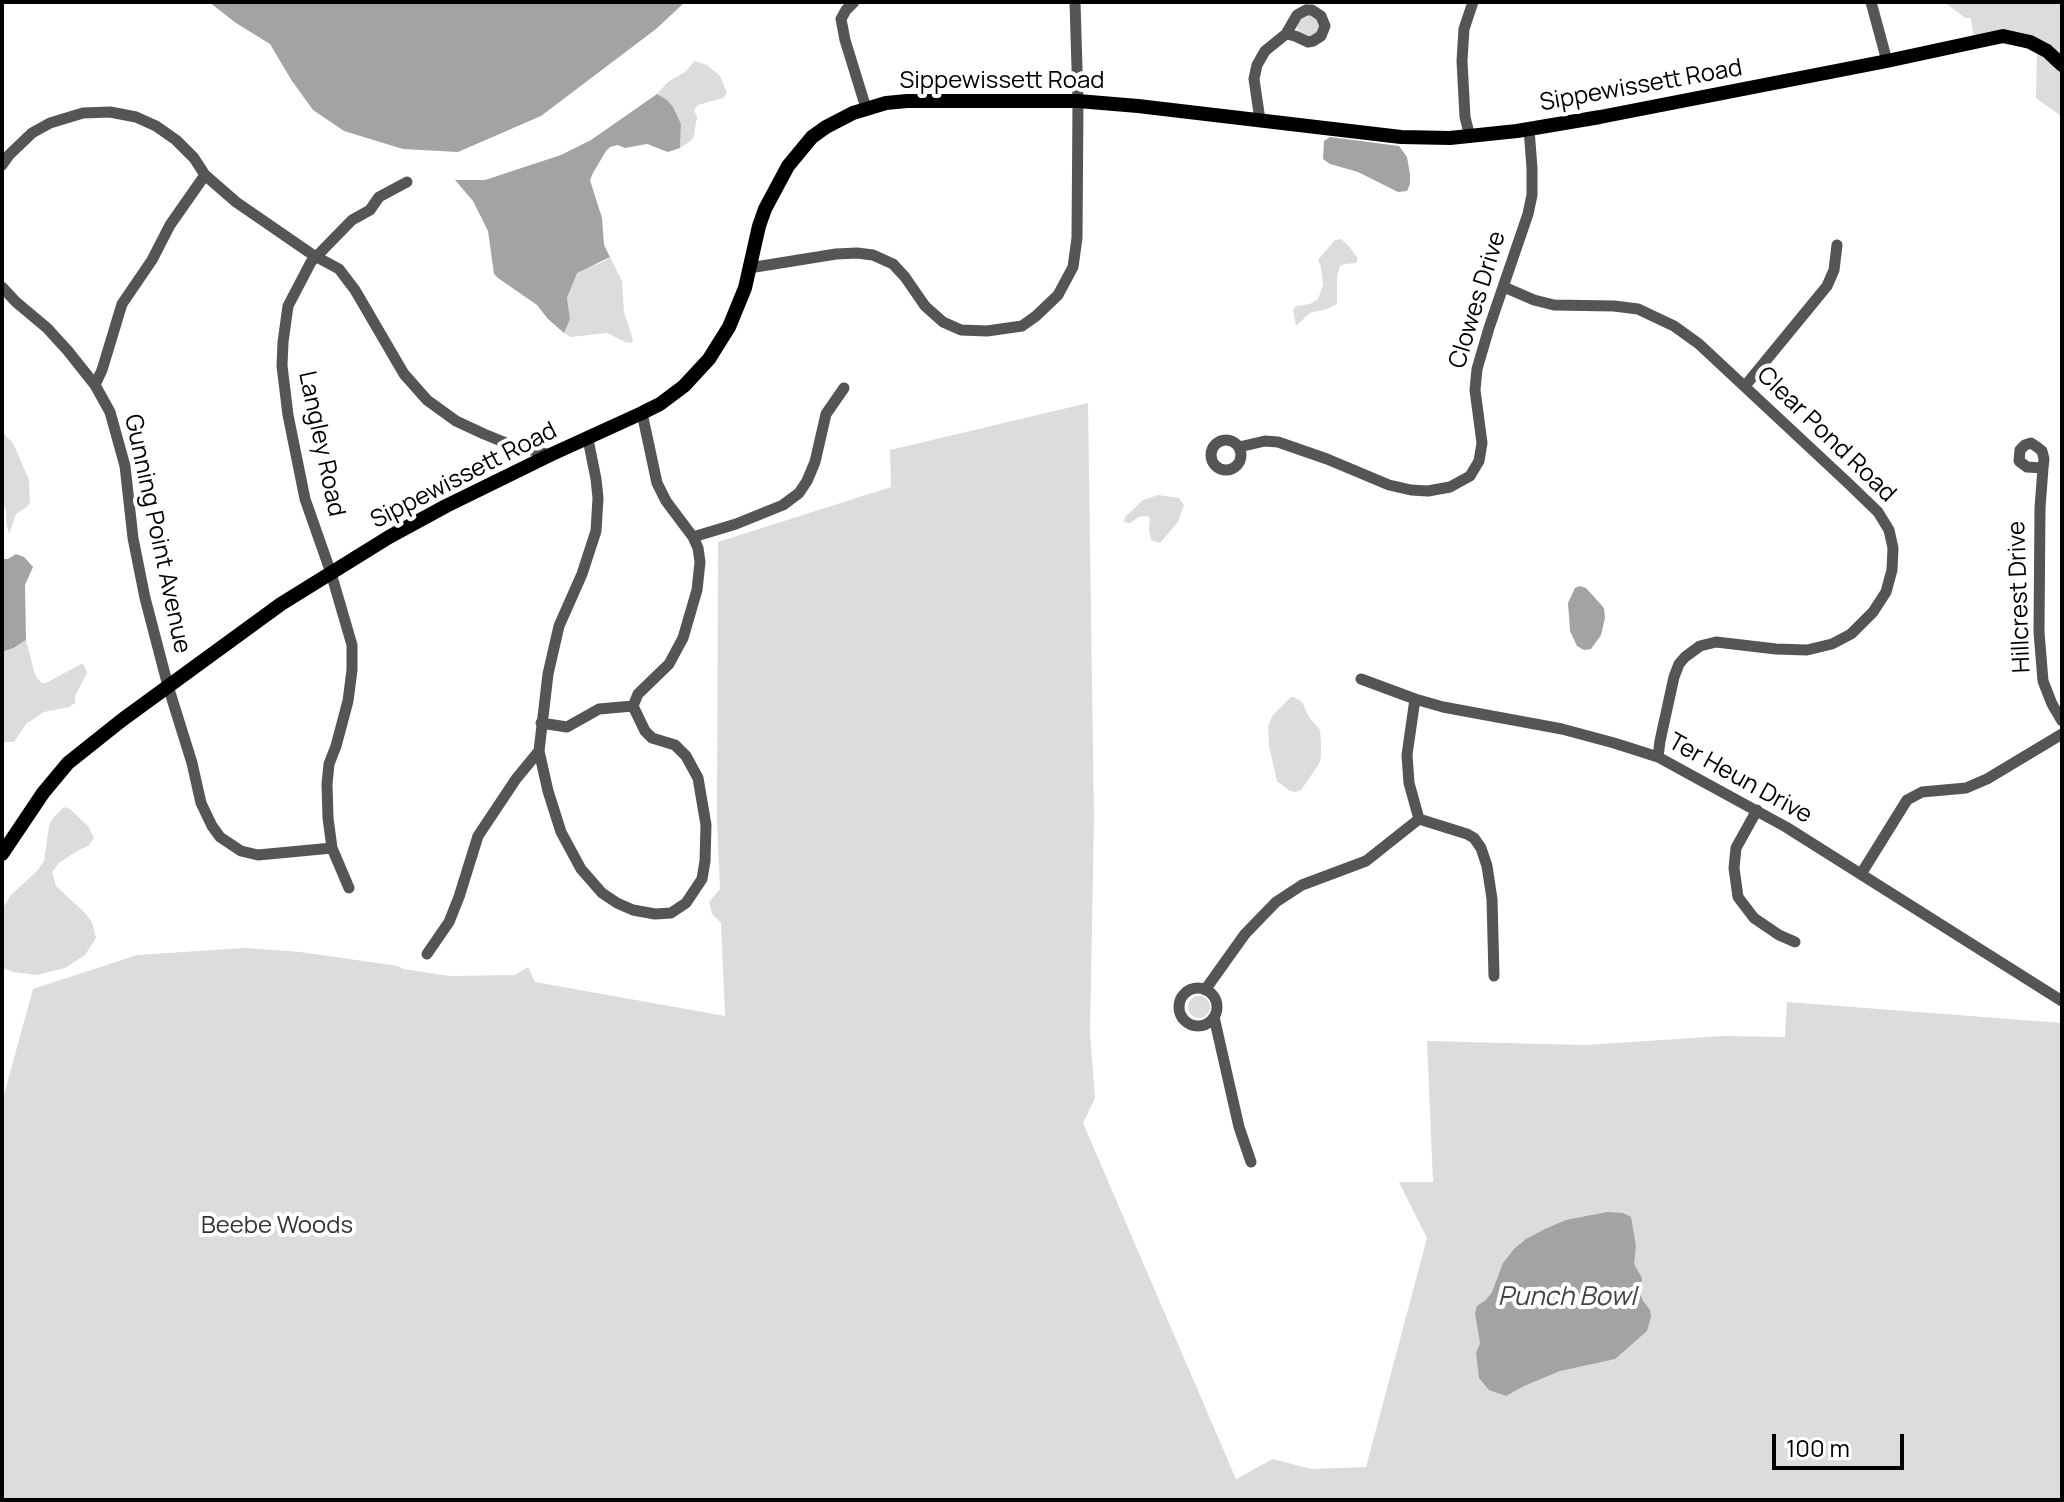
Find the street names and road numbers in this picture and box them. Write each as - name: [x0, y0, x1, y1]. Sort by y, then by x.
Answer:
- street label: Sippewissett Road: [1538, 54, 1744, 118]
- street label: Sippewissett Road: [899, 67, 1105, 95]
- street label: Clowes Drive: [1443, 228, 1513, 372]
- street label: Clear Pond Road: [1751, 361, 1901, 509]
- street label: Langley Road: [292, 369, 350, 519]
- street label: Gunning Point Avenue: [118, 412, 196, 656]
- street label: Sippewissett Road: [366, 417, 562, 535]
- street label: Hillcrest Drive: [2003, 520, 2037, 674]
- street label: Ter Heun Drive: [1663, 728, 1817, 830]

